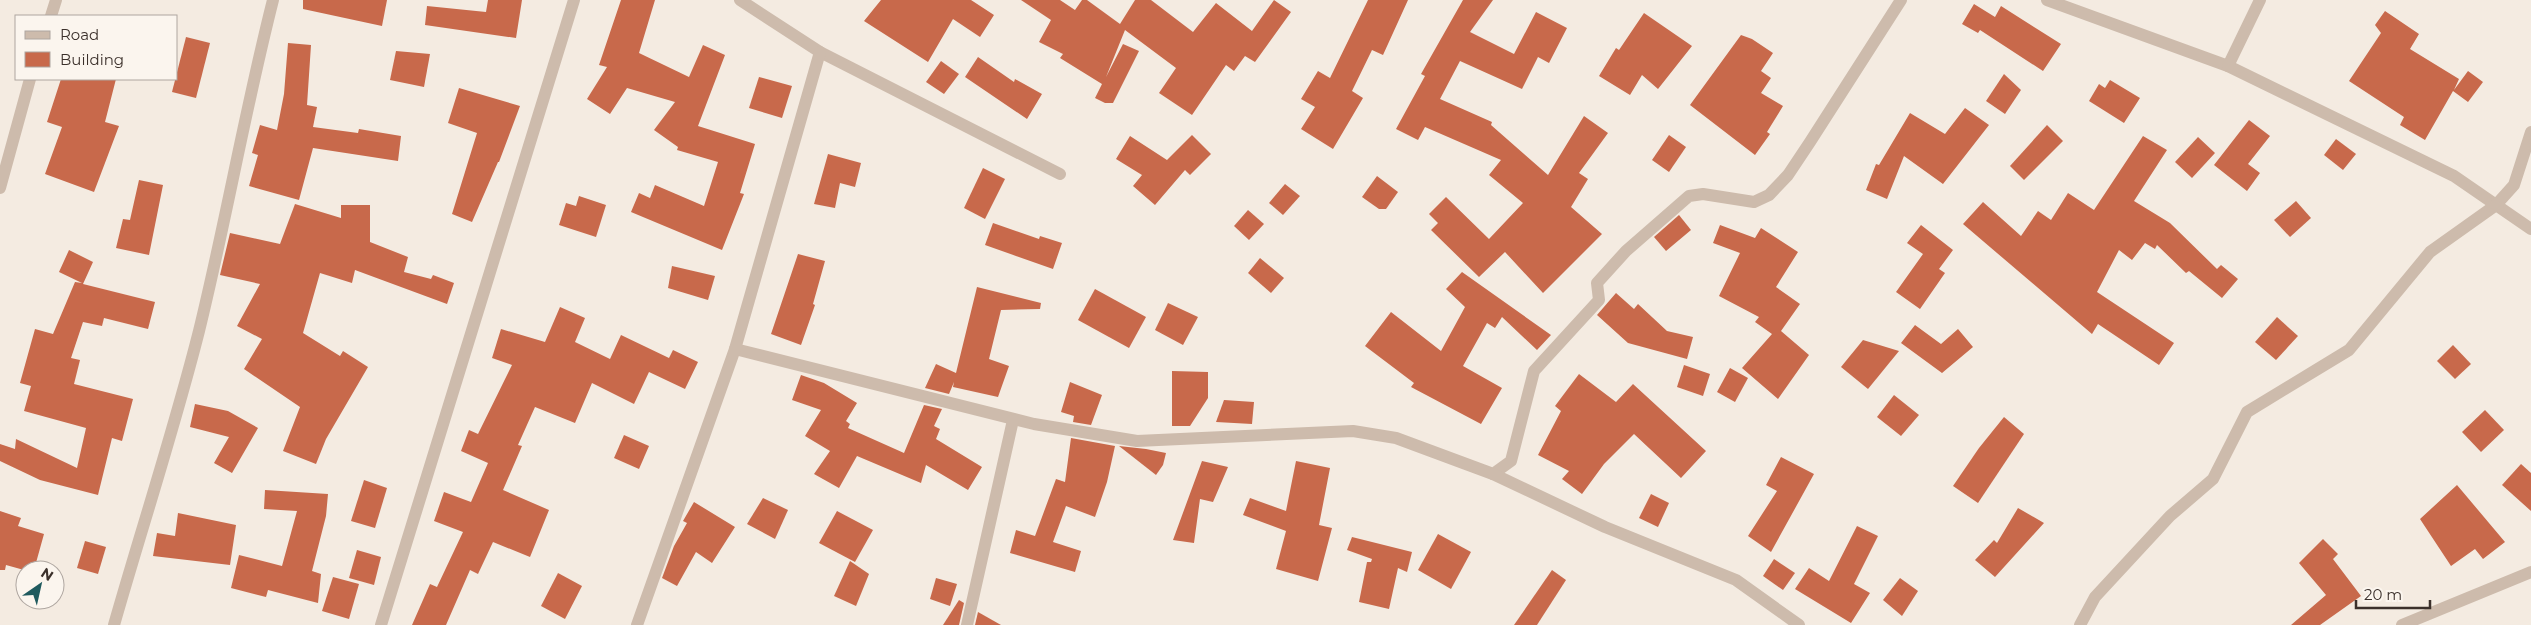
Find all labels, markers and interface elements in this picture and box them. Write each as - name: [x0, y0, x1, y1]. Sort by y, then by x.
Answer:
- legend: [15, 15, 178, 80]
- text: Road: [60, 25, 99, 44]
- text: Building: [60, 50, 124, 69]
- north arrow: [15, 560, 65, 610]
- text: N: [38, 564, 57, 585]
- scale bar: [2356, 578, 2430, 610]
- text: 20 m: [2364, 585, 2402, 604]

